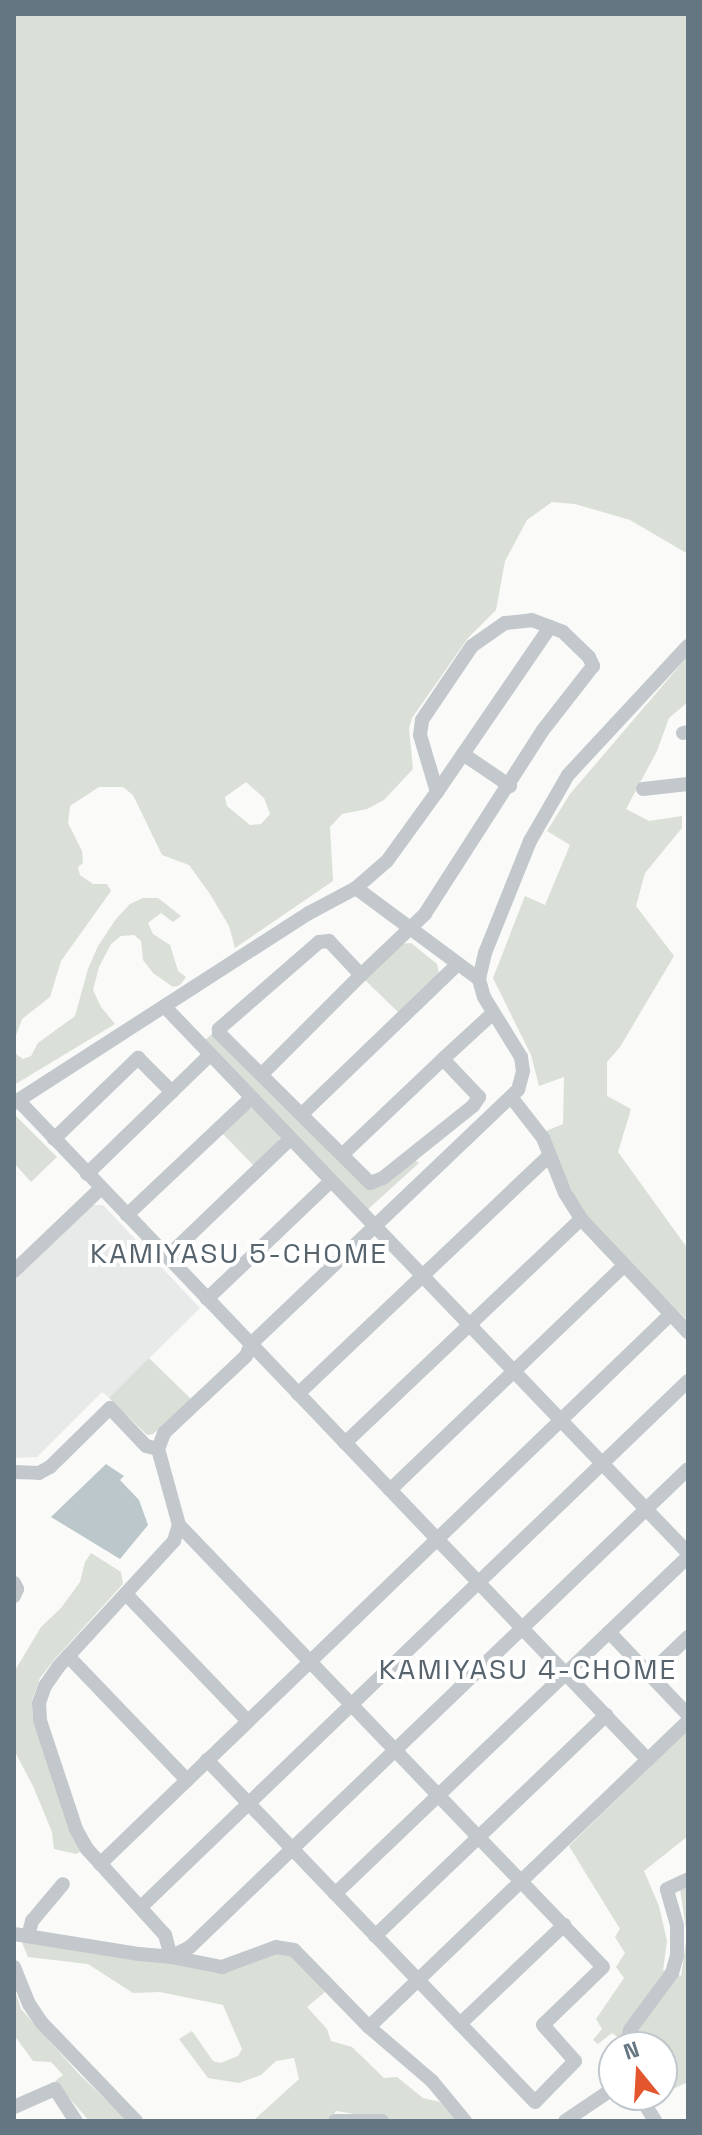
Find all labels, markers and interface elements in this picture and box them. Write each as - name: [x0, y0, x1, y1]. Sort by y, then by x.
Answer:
- district label: KAMIYASU 5-CHOME: [90, 1236, 388, 1270]
- district label: KAMIYASU 4-CHOME: [379, 1652, 677, 1686]
- north arrow: [598, 2031, 678, 2111]
- text: N: [620, 2034, 643, 2066]

